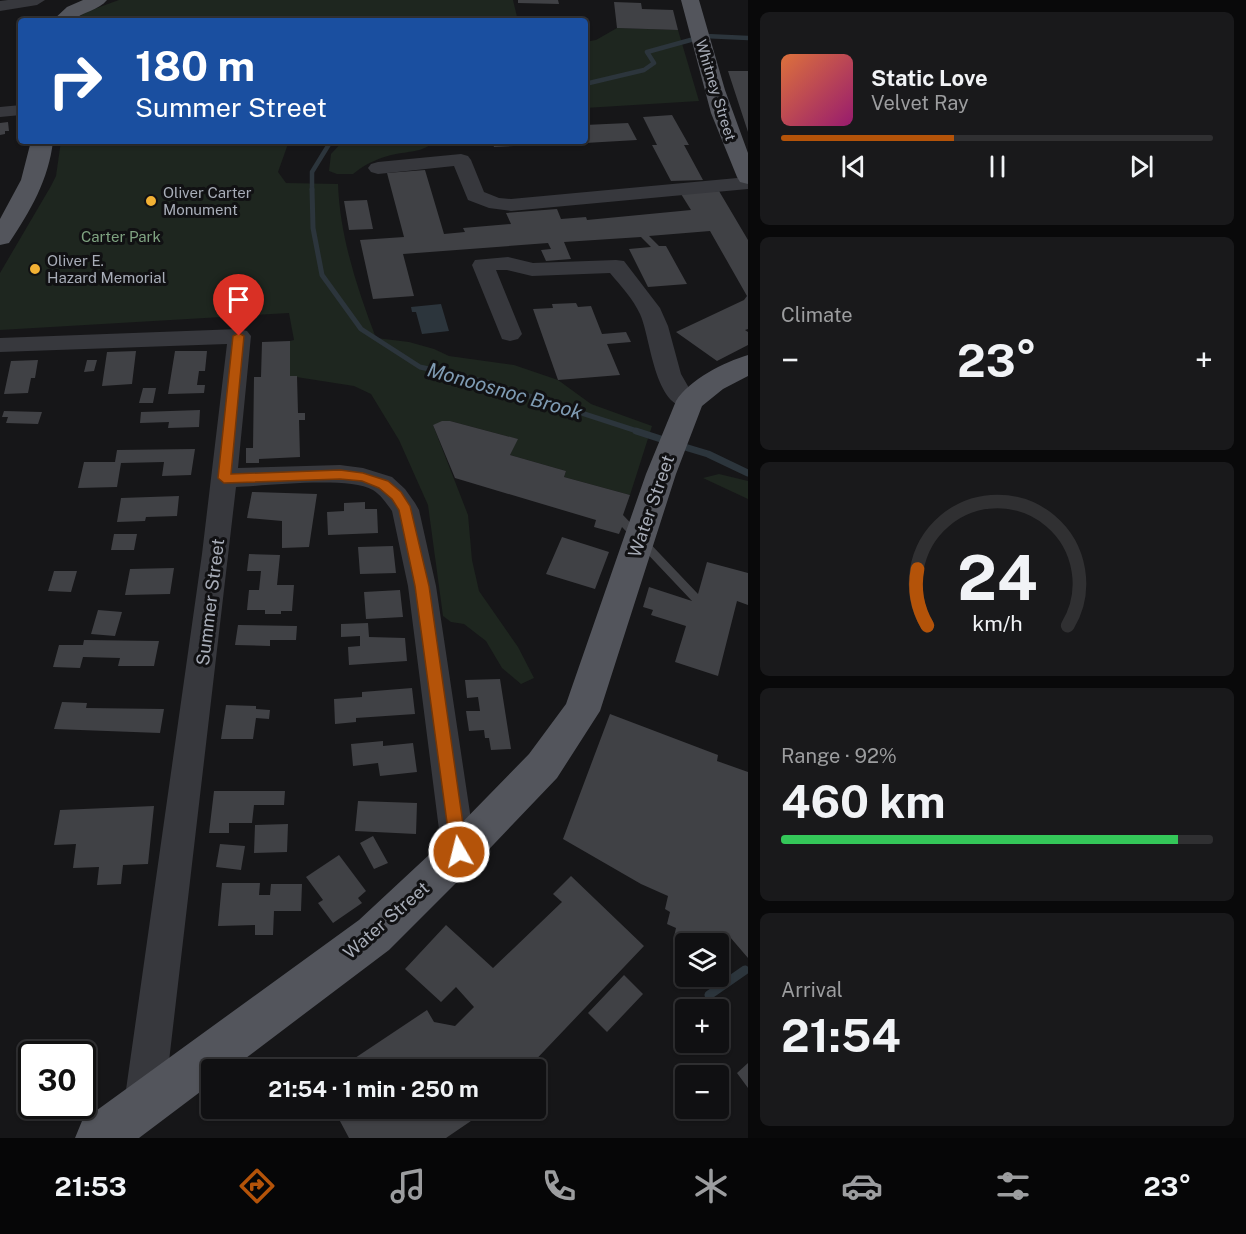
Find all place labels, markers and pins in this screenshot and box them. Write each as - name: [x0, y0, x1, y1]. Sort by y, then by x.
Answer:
- place label: Oliver Carter Monument: [163, 184, 252, 218]
- marker: Oliver Carter Monument: [144, 194, 158, 208]
- place label: Oliver E. Hazard Memorial: [47, 252, 166, 286]
- marker: Oliver E. Hazard Memorial: [28, 262, 42, 276]
- pin: [213, 274, 264, 336]

